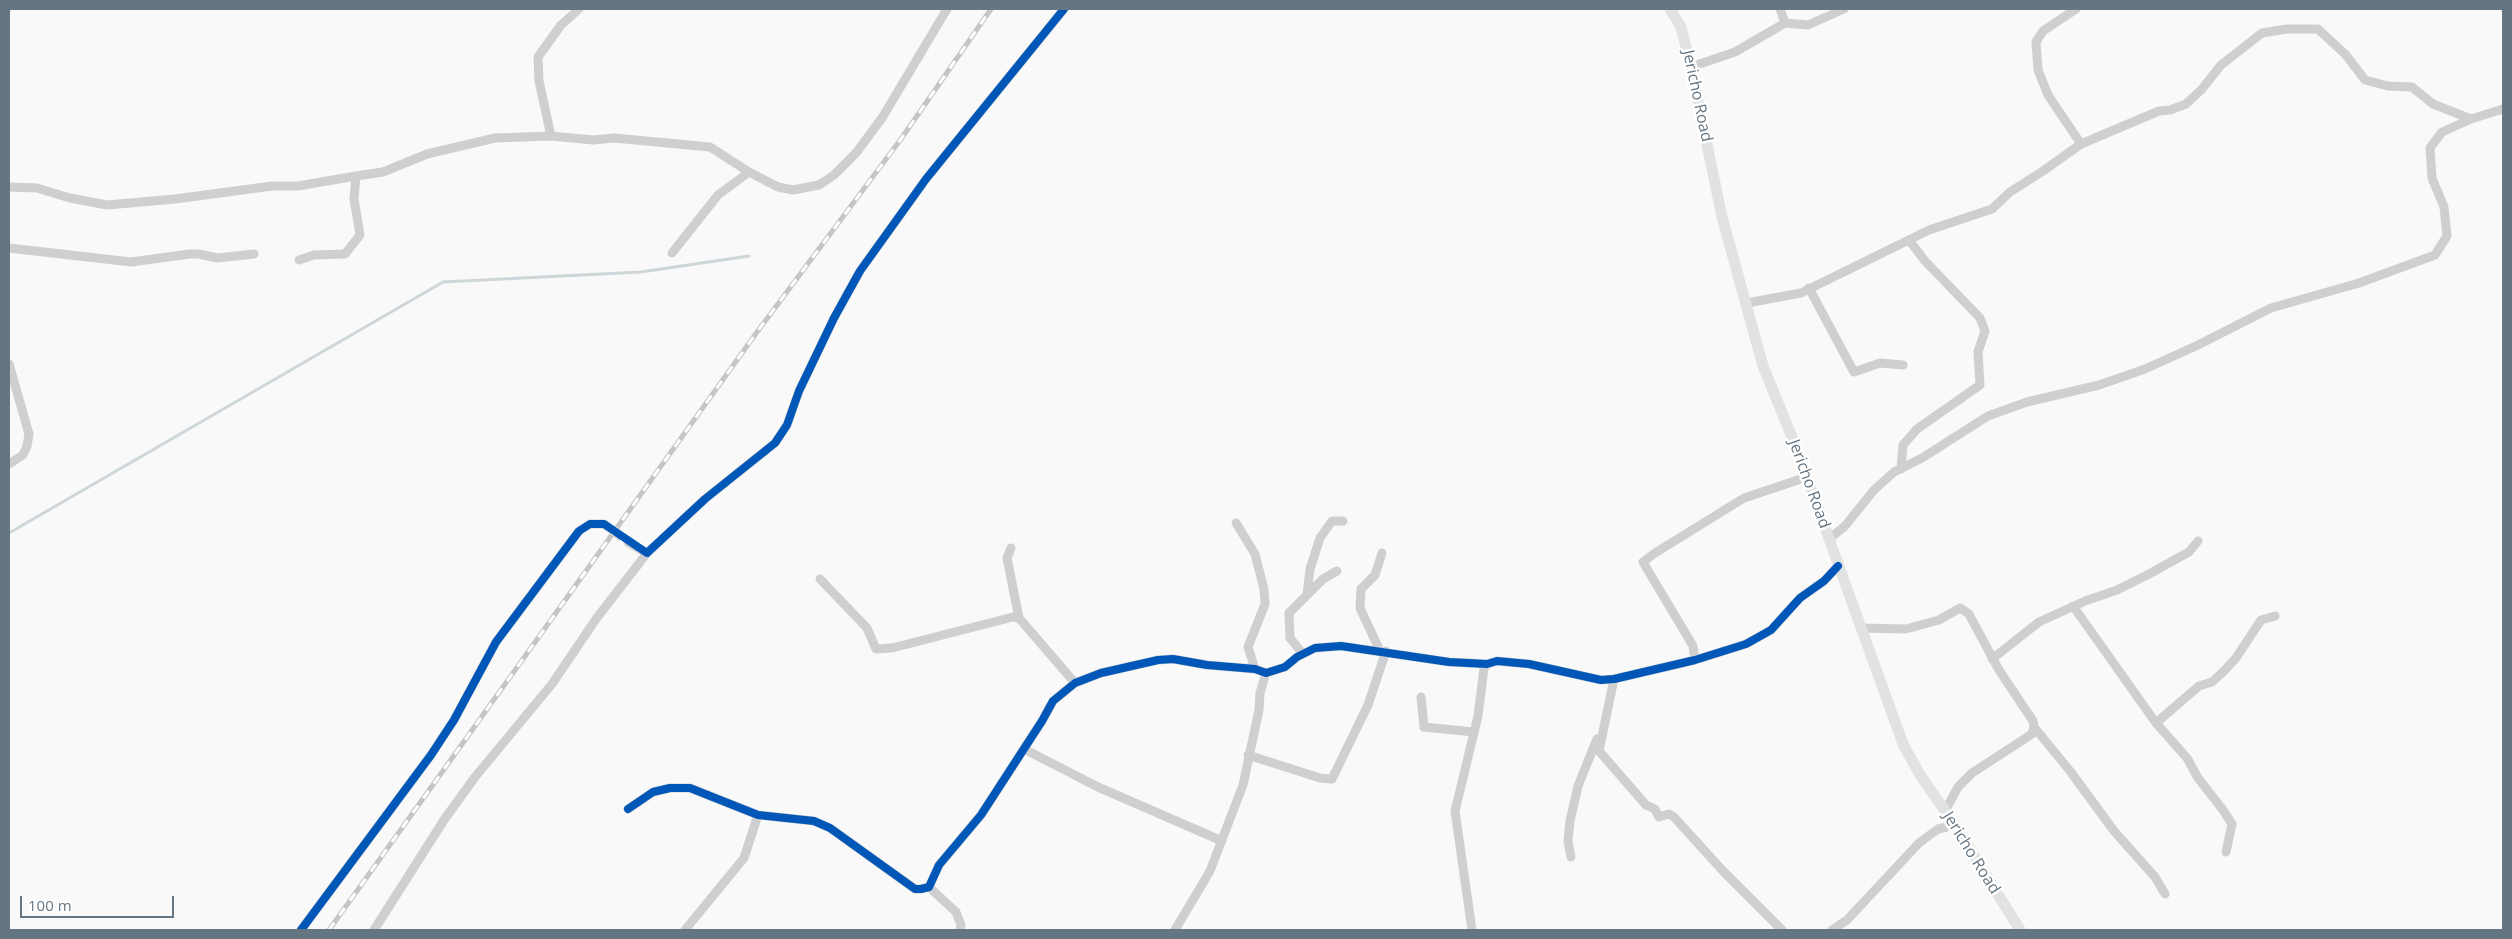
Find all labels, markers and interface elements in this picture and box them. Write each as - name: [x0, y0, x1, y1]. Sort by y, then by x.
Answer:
- street label: Jericho Road: [1678, 48, 1716, 144]
- street label: Jericho Road: [1784, 437, 1834, 531]
- street label: Jericho Road: [1938, 808, 2004, 898]
- scale bar: [22, 886, 176, 918]
- text: 100 m: [28, 895, 72, 915]

